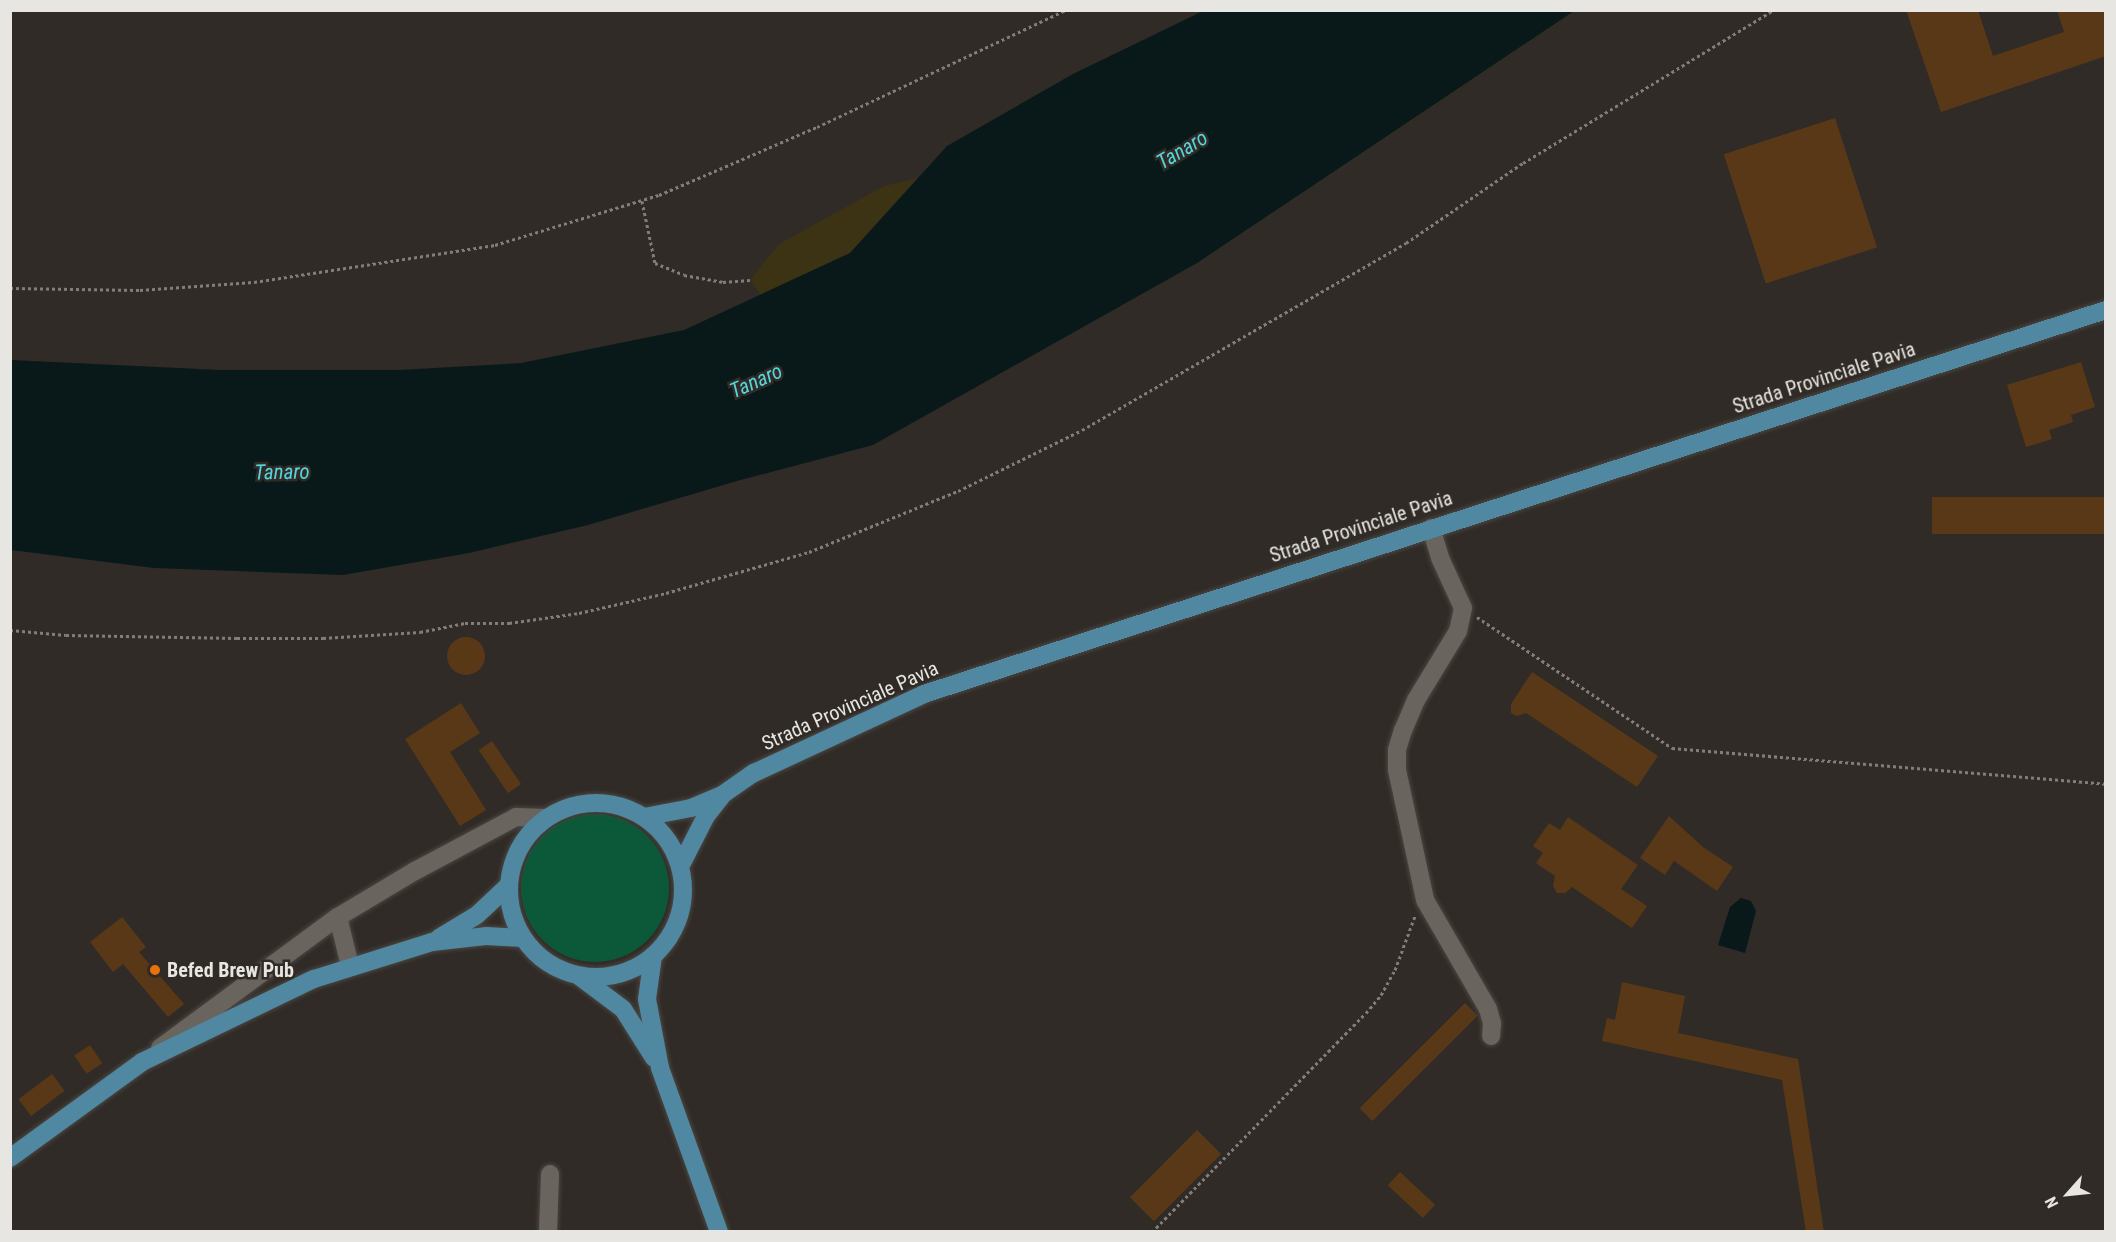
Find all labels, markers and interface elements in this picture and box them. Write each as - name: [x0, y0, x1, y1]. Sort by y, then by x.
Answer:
- water label: Tanaro: [1152, 125, 1212, 175]
- street label: Strada Provinciale Pavia: [1730, 337, 1918, 419]
- water label: Tanaro: [726, 358, 786, 404]
- water label: Tanaro: [254, 459, 310, 485]
- street label: Strada Provinciale Pavia: [1267, 486, 1455, 568]
- street label: Strada Provinciale Pavia: [758, 656, 942, 756]
- place label: Befed Brew Pub: [167, 958, 294, 982]
- marker: Befed Brew Pub: [148, 963, 162, 977]
- north arrow: [2038, 1164, 2098, 1224]
- text: N: [2041, 1194, 2062, 1211]

